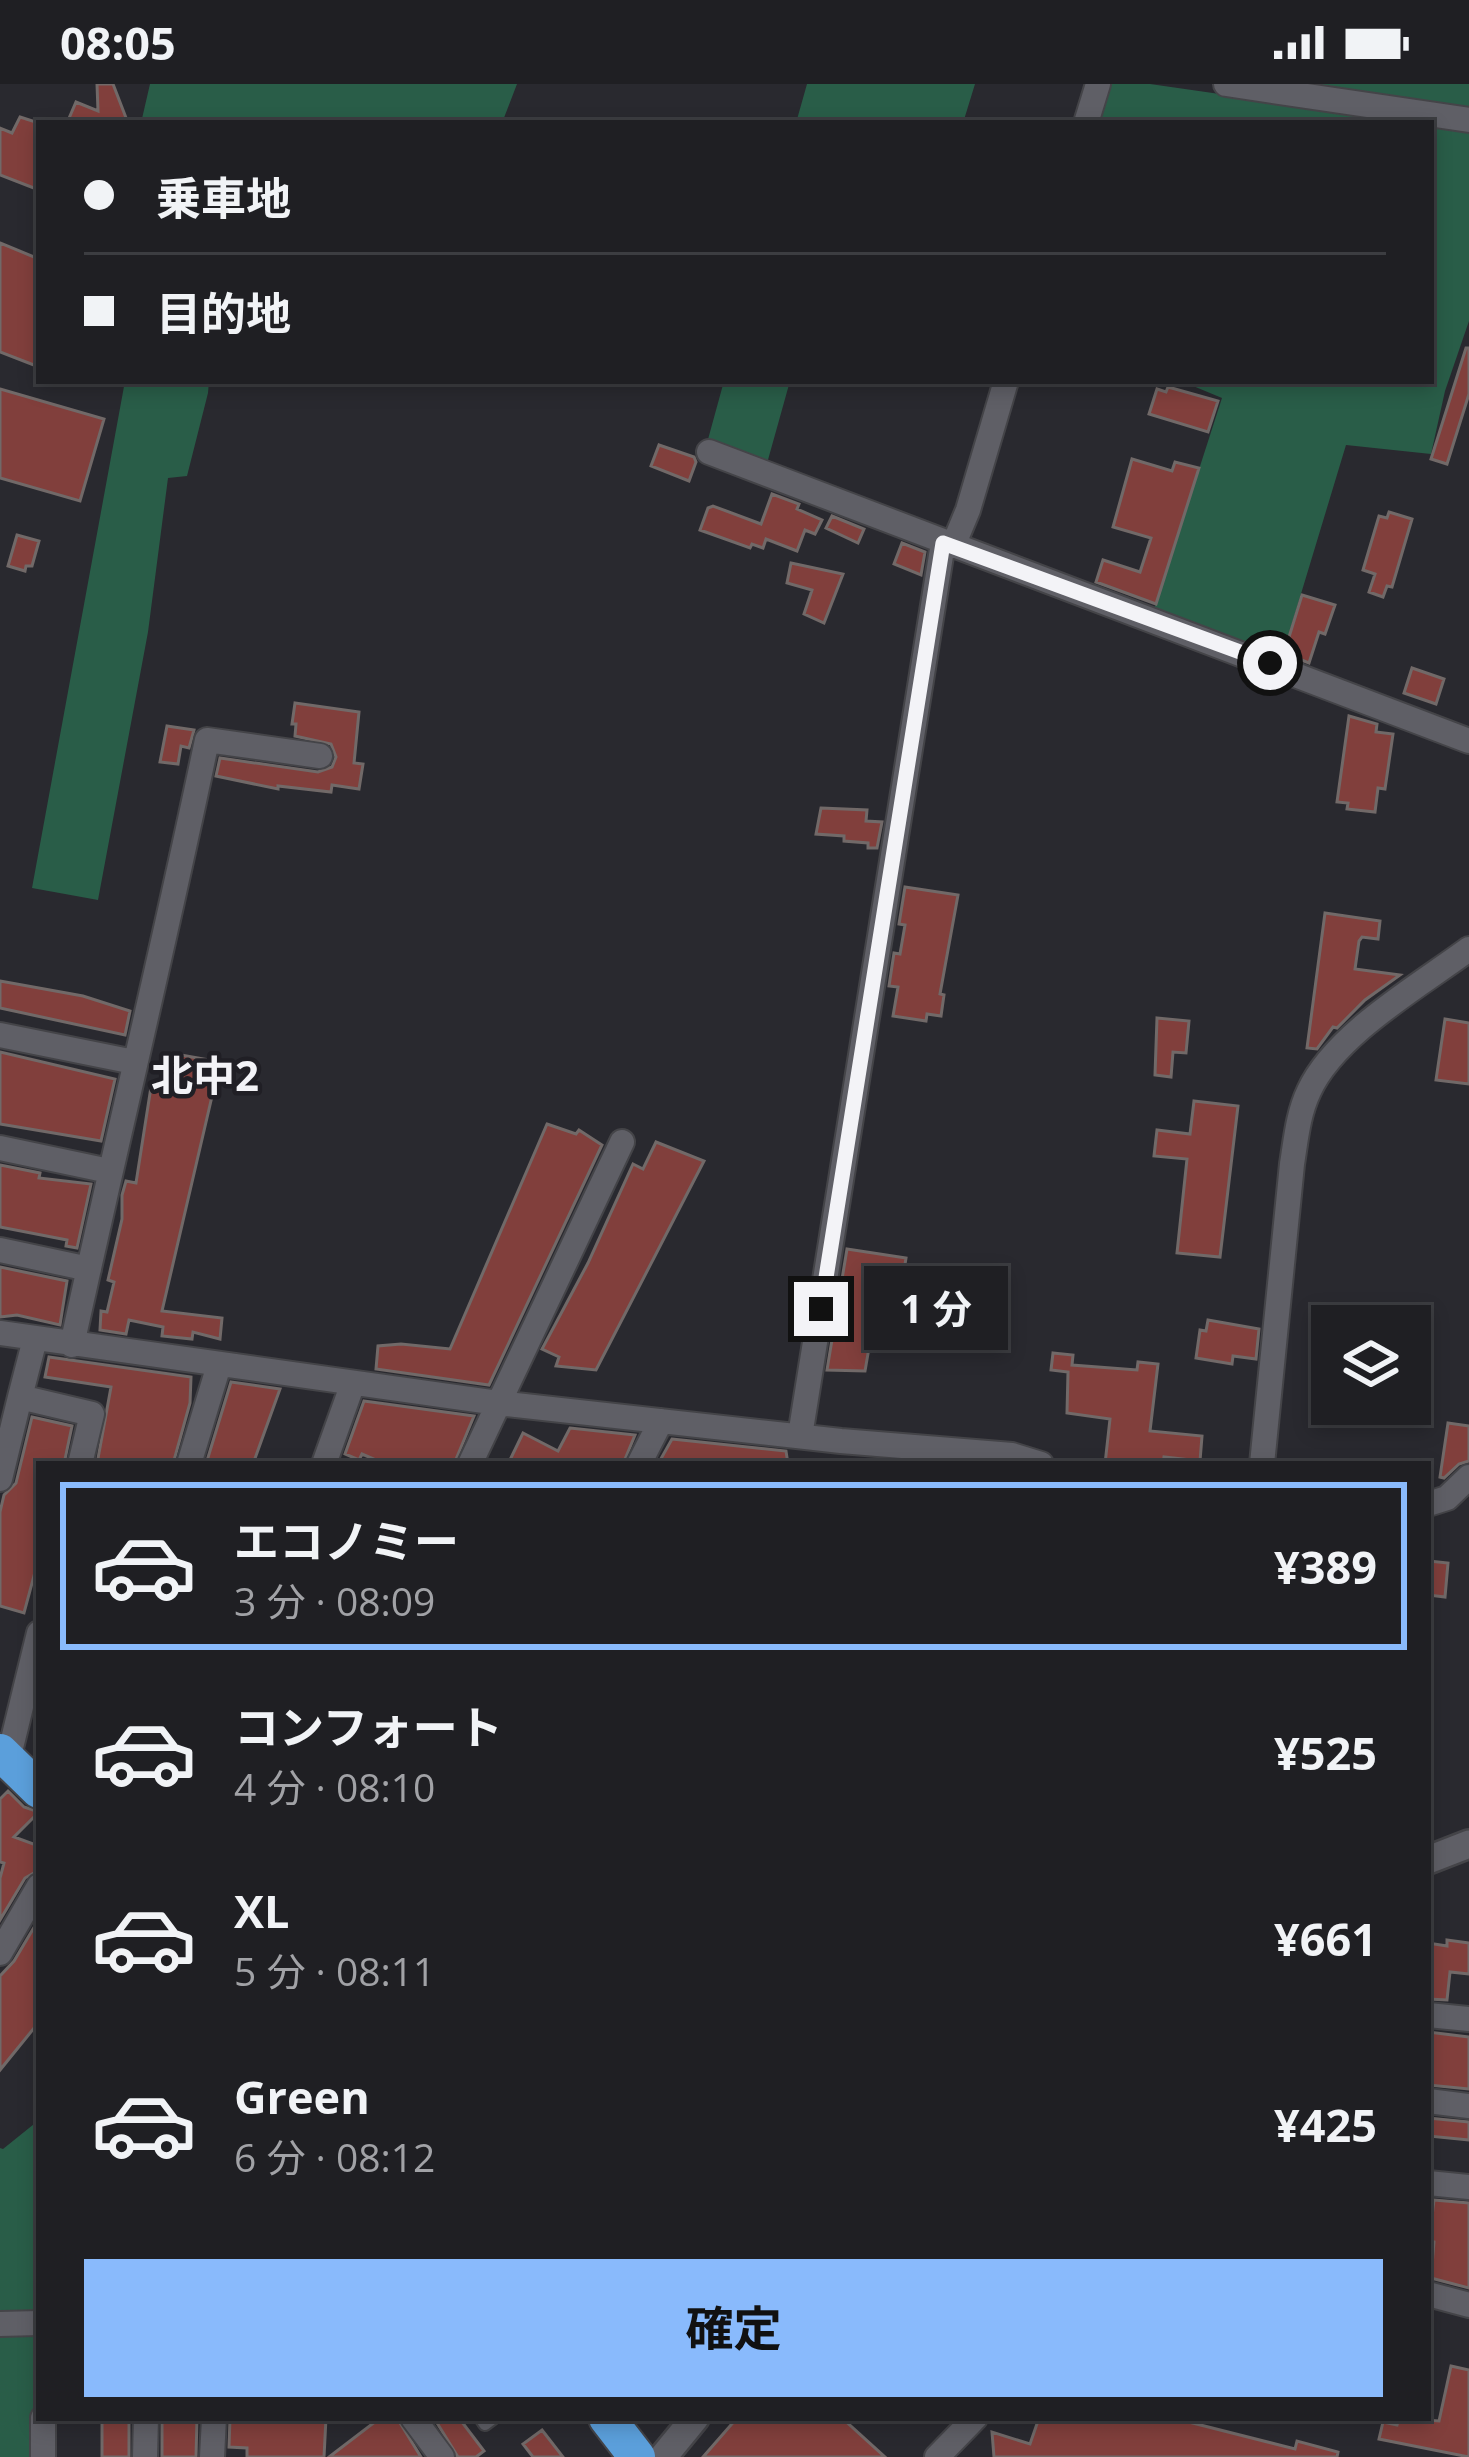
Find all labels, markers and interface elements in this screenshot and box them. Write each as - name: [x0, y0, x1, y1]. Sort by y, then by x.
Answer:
- text: 08:05: [60, 12, 176, 73]
- text: 乗車地: [156, 167, 291, 228]
- text: 目的地: [156, 282, 291, 343]
- route start: [1243, 636, 1297, 690]
- district label: 北中2: [151, 1046, 259, 1103]
- callout: 1 分: [863, 1267, 1007, 1351]
- text: 1 分: [900, 1281, 972, 1334]
- route end: [794, 1282, 848, 1336]
- map controls: [1311, 1305, 1431, 1425]
- button: layers: [1311, 1305, 1431, 1425]
- text: エコノミー: [234, 1510, 459, 1571]
- icon: car: [90, 1512, 198, 1620]
- text: ¥389: [1274, 1536, 1377, 1597]
- text: 3 分 · 08:09: [234, 1574, 435, 1627]
- text: コンフォート: [234, 1696, 503, 1757]
- icon: car: [90, 1698, 198, 1806]
- text: ¥525: [1274, 1722, 1377, 1783]
- text: 4 分 · 08:10: [234, 1760, 435, 1813]
- text: XL: [234, 1880, 289, 1941]
- icon: car: [90, 1884, 198, 1992]
- text: ¥661: [1274, 1908, 1377, 1969]
- text: 5 分 · 08:11: [234, 1944, 435, 1997]
- text: Green: [234, 2066, 370, 2127]
- icon: car: [90, 2070, 198, 2178]
- text: ¥425: [1274, 2094, 1377, 2155]
- text: 6 分 · 08:12: [234, 2130, 435, 2183]
- button: 確定: [84, 2259, 1383, 2397]

